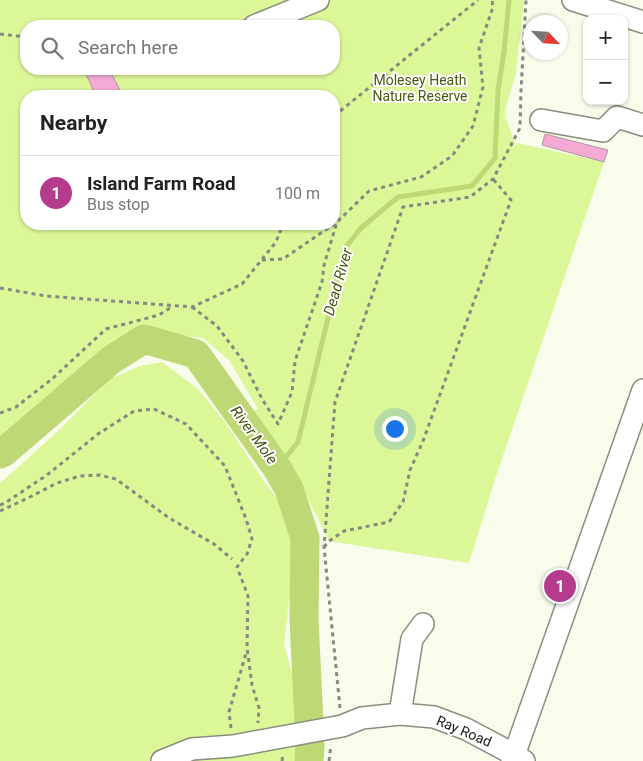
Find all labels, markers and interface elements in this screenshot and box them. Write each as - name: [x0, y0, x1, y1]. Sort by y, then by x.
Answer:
- north arrow: [523, 15, 568, 60]
- map controls: [583, 15, 628, 105]
- button: +: [583, 15, 628, 60]
- search box: [20, 20, 340, 75]
- icon: search: [38, 34, 66, 62]
- text: Search here: [78, 36, 178, 59]
- button: −: [583, 60, 628, 105]
- park label: Molesey Heath Nature Reserve: [372, 72, 468, 104]
- text: Nearby: [40, 111, 107, 135]
- text: Island Farm Road: [87, 172, 236, 195]
- text: 1: [51, 184, 61, 203]
- text: 100 m: [275, 184, 320, 203]
- text: Bus stop: [87, 195, 149, 214]
- water label: Dead River: [320, 245, 356, 318]
- water label: River Mole: [227, 402, 281, 468]
- your location: [382, 416, 408, 442]
- pin: 1: [544, 567, 576, 605]
- street label: Ray Road: [434, 712, 494, 750]

